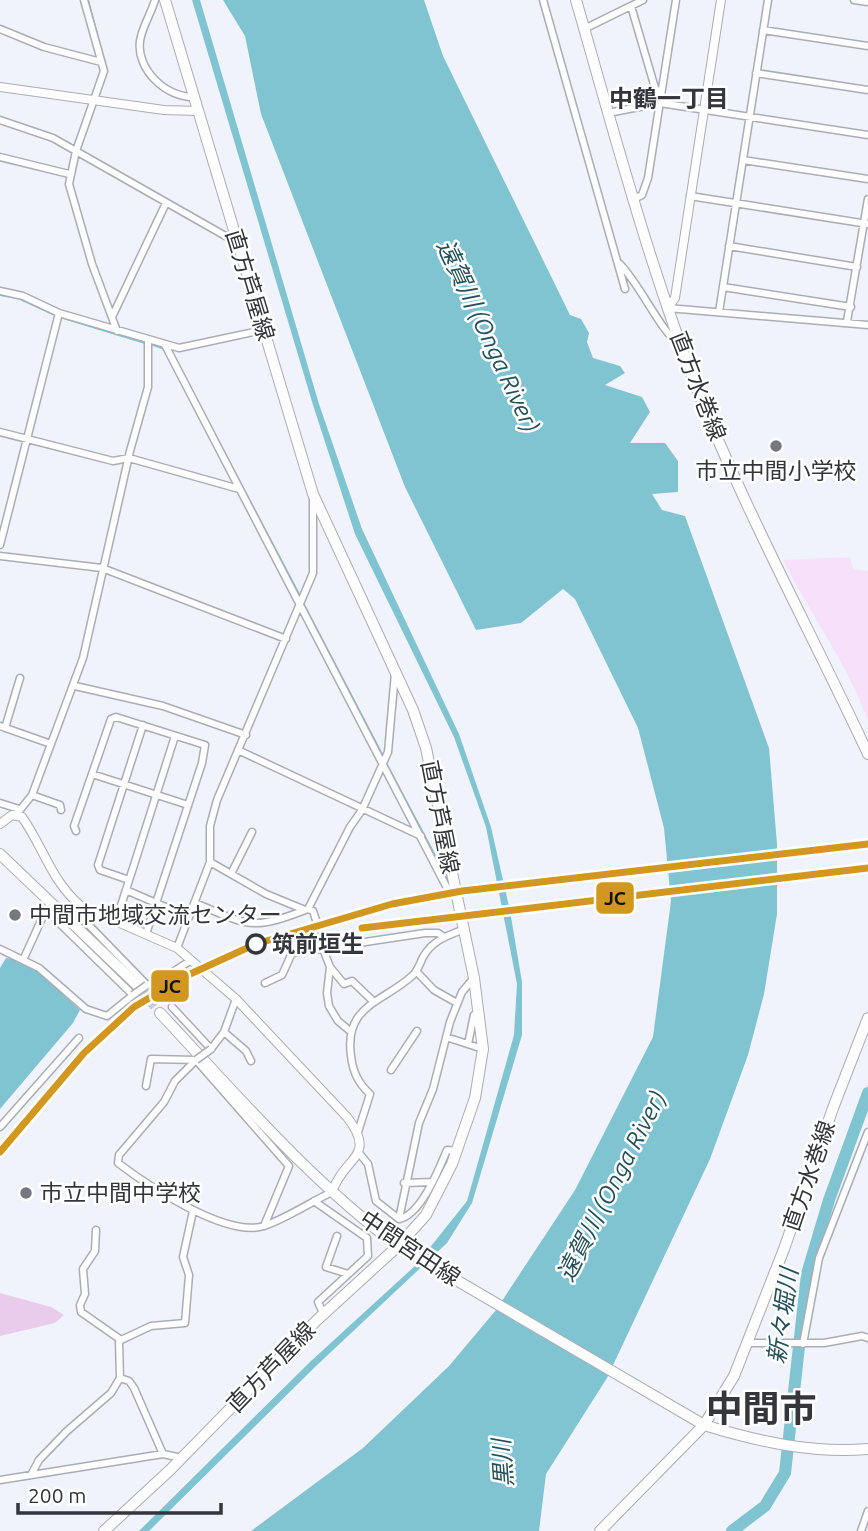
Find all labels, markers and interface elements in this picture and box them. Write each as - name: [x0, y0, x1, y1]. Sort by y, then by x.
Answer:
- district label: 中鶴一丁目: [609, 85, 729, 112]
- street label: 直方芦屋線: [222, 226, 279, 343]
- water label: 遠賀川 (Onga River): [432, 235, 545, 436]
- street label: 直方水巻線: [666, 328, 731, 444]
- marker: 市立中間小学校: [768, 438, 784, 454]
- place label: 市立中間小学校: [696, 458, 857, 483]
- street label: 直方芦屋線: [417, 758, 464, 876]
- line badge: JC: [595, 881, 635, 915]
- text: JC: [604, 887, 626, 909]
- place label: 中間市地域交流センター: [29, 902, 282, 927]
- marker: 中間市地域交流センター: [7, 907, 23, 923]
- place label: 筑前垣生: [272, 931, 364, 956]
- marker: 筑前垣生: [246, 934, 266, 954]
- line badge: JC: [150, 969, 190, 1003]
- text: JC: [159, 975, 181, 997]
- water label: 遠賀川 (Onga River): [552, 1086, 671, 1285]
- street label: 直方水巻線: [778, 1117, 839, 1234]
- place label: 市立中間中学校: [40, 1180, 201, 1205]
- marker: 市立中間中学校: [18, 1185, 34, 1201]
- street label: 中間宮田線: [356, 1205, 465, 1290]
- water label: 新々堀川: [762, 1264, 803, 1365]
- street label: 直方芦屋線: [222, 1317, 320, 1417]
- district label: 中間市: [706, 1388, 817, 1429]
- water label: 黒川: [487, 1435, 518, 1488]
- scale bar: [18, 1472, 220, 1516]
- text: 200 m: [28, 1483, 86, 1507]

